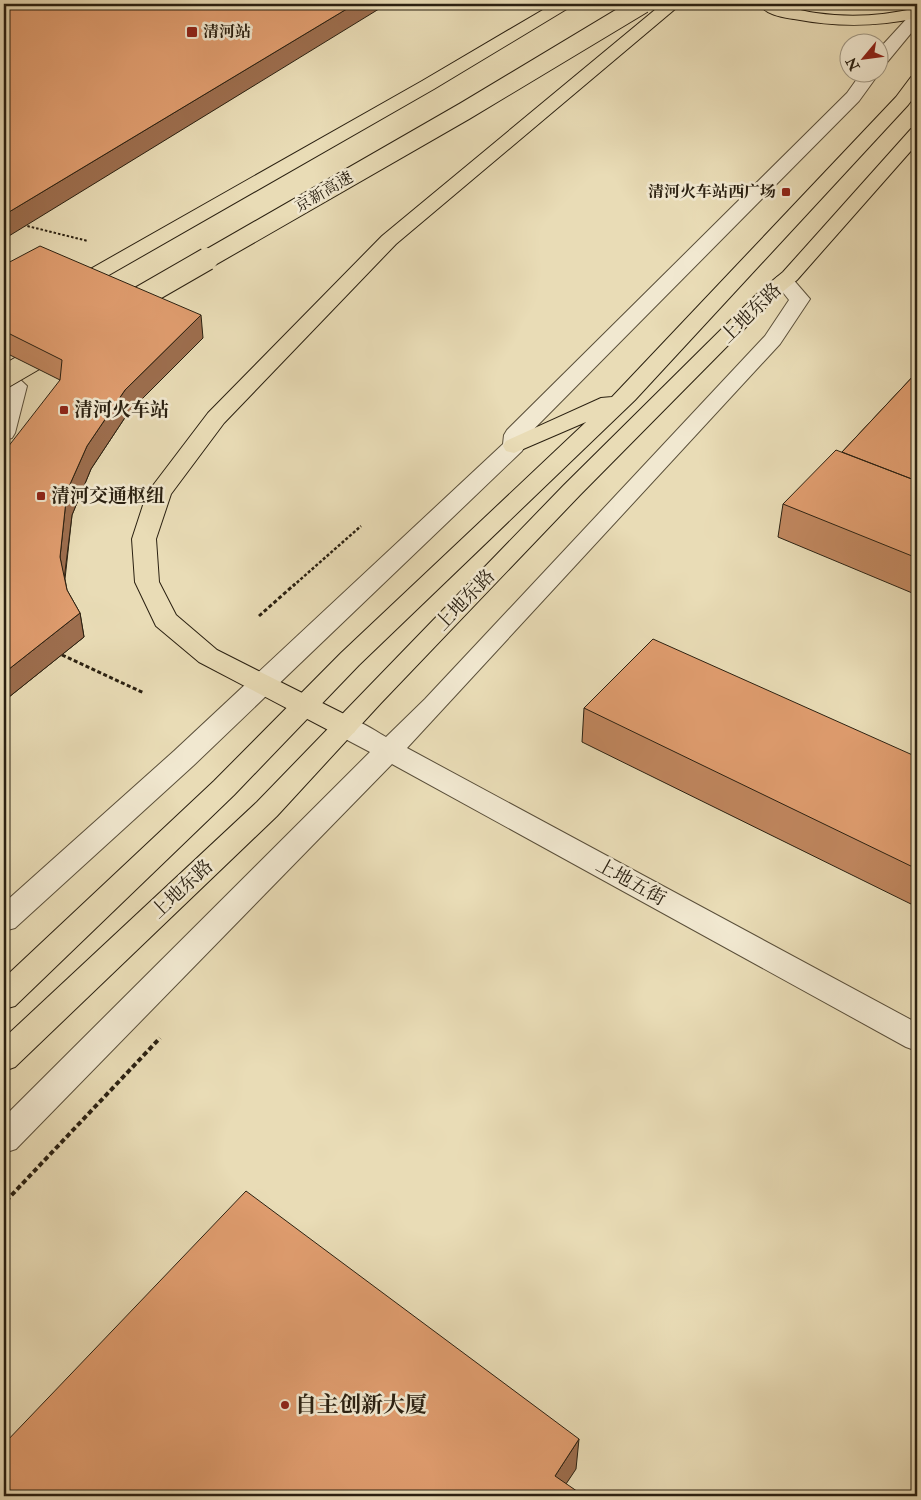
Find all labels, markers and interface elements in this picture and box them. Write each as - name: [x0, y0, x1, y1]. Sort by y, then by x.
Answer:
- place label: 清河站: [203, 22, 251, 42]
- marker: 清河站: [185, 25, 199, 39]
- north arrow: [838, 32, 888, 82]
- text: N: [842, 54, 864, 75]
- street label: 京新高速: [291, 167, 357, 217]
- place label: 清河火车站西广场: [648, 182, 776, 202]
- marker: 清河火车站西广场: [780, 186, 792, 198]
- street label: 上地东路: [715, 278, 787, 348]
- place label: 清河火车站: [74, 398, 169, 422]
- marker: 清河火车站: [58, 404, 70, 416]
- place label: 清河交通枢纽: [51, 484, 165, 508]
- marker: 清河交通枢纽: [35, 490, 47, 502]
- street label: 上地东路: [430, 564, 500, 636]
- street label: 上地五街: [592, 853, 670, 911]
- street label: 上地东路: [146, 854, 218, 924]
- place label: 自主创新大厦: [295, 1391, 427, 1419]
- marker: 自主创新大厦: [279, 1399, 291, 1411]

